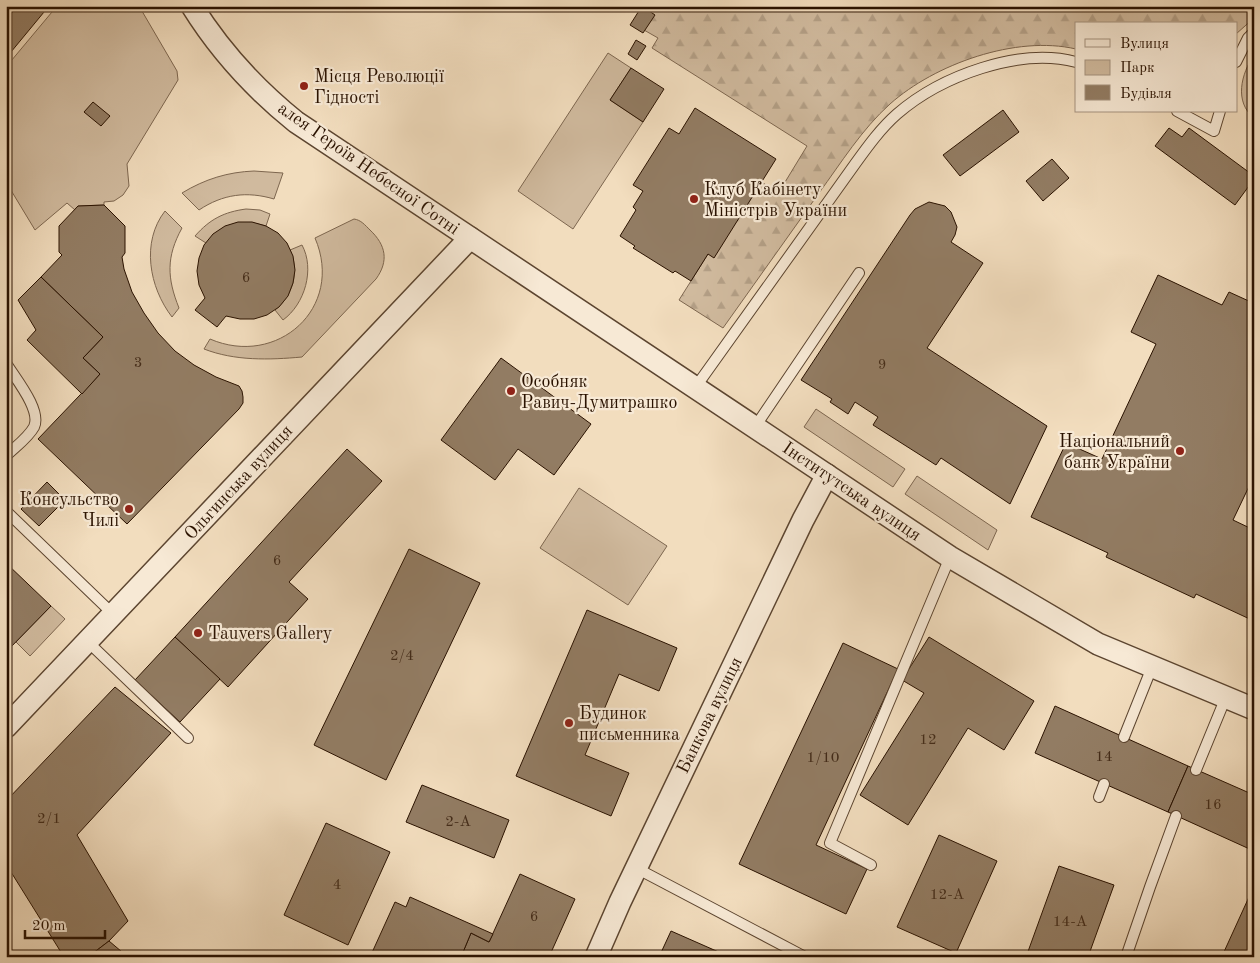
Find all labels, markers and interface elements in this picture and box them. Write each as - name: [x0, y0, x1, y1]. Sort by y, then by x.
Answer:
- legend: [1075, 22, 1238, 112]
- text: Вулиця: [1120, 37, 1169, 52]
- text: Парк: [1120, 61, 1155, 76]
- place label: Місця Революції Гідності: [314, 68, 444, 107]
- marker: Місця Революції Гідності: [298, 80, 310, 92]
- text: Будівля: [1120, 87, 1172, 102]
- street label: алея Героїв Небесної Сотні: [274, 99, 463, 238]
- place label: Клуб Кабінету Міністрів України: [704, 181, 847, 220]
- marker: Клуб Кабінету Міністрів України: [688, 193, 700, 205]
- house number: 6: [242, 271, 250, 286]
- house number: 3: [134, 356, 142, 371]
- house number: 9: [878, 358, 886, 373]
- place label: Особняк Равич-Думитрашко: [521, 373, 677, 412]
- marker: Особняк Равич-Думитрашко: [505, 385, 517, 397]
- street label: Ольгинська вулиця: [181, 422, 296, 543]
- place label: Національний банк України: [1059, 433, 1170, 472]
- street label: Інститутська вулиця: [779, 439, 924, 545]
- marker: Національний банк України: [1174, 445, 1186, 457]
- place label: Консульство Чилі: [19, 491, 119, 530]
- marker: Консульство Чилі: [123, 503, 135, 515]
- house number: 6: [273, 554, 281, 569]
- place label: Tauvers Gallery: [208, 625, 333, 643]
- marker: Tauvers Gallery: [192, 627, 204, 639]
- house number: 2/4: [390, 649, 414, 664]
- street label: Банкова вулиця: [674, 654, 746, 777]
- place label: Будинок письменника: [579, 705, 680, 744]
- marker: Будинок письменника: [563, 717, 575, 729]
- house number: 12: [919, 733, 937, 748]
- house number: 14: [1095, 750, 1113, 765]
- house number: 1/10: [807, 751, 839, 766]
- house number: 16: [1204, 798, 1222, 813]
- house number: 2/1: [37, 812, 61, 827]
- house number: 2-А: [445, 815, 471, 830]
- house number: 4: [333, 878, 341, 893]
- house number: 12-А: [930, 888, 965, 903]
- scale bar: [25, 908, 105, 940]
- house number: 6: [530, 910, 538, 925]
- house number: 14-А: [1053, 915, 1088, 930]
- text: 20 m: [32, 919, 66, 934]

